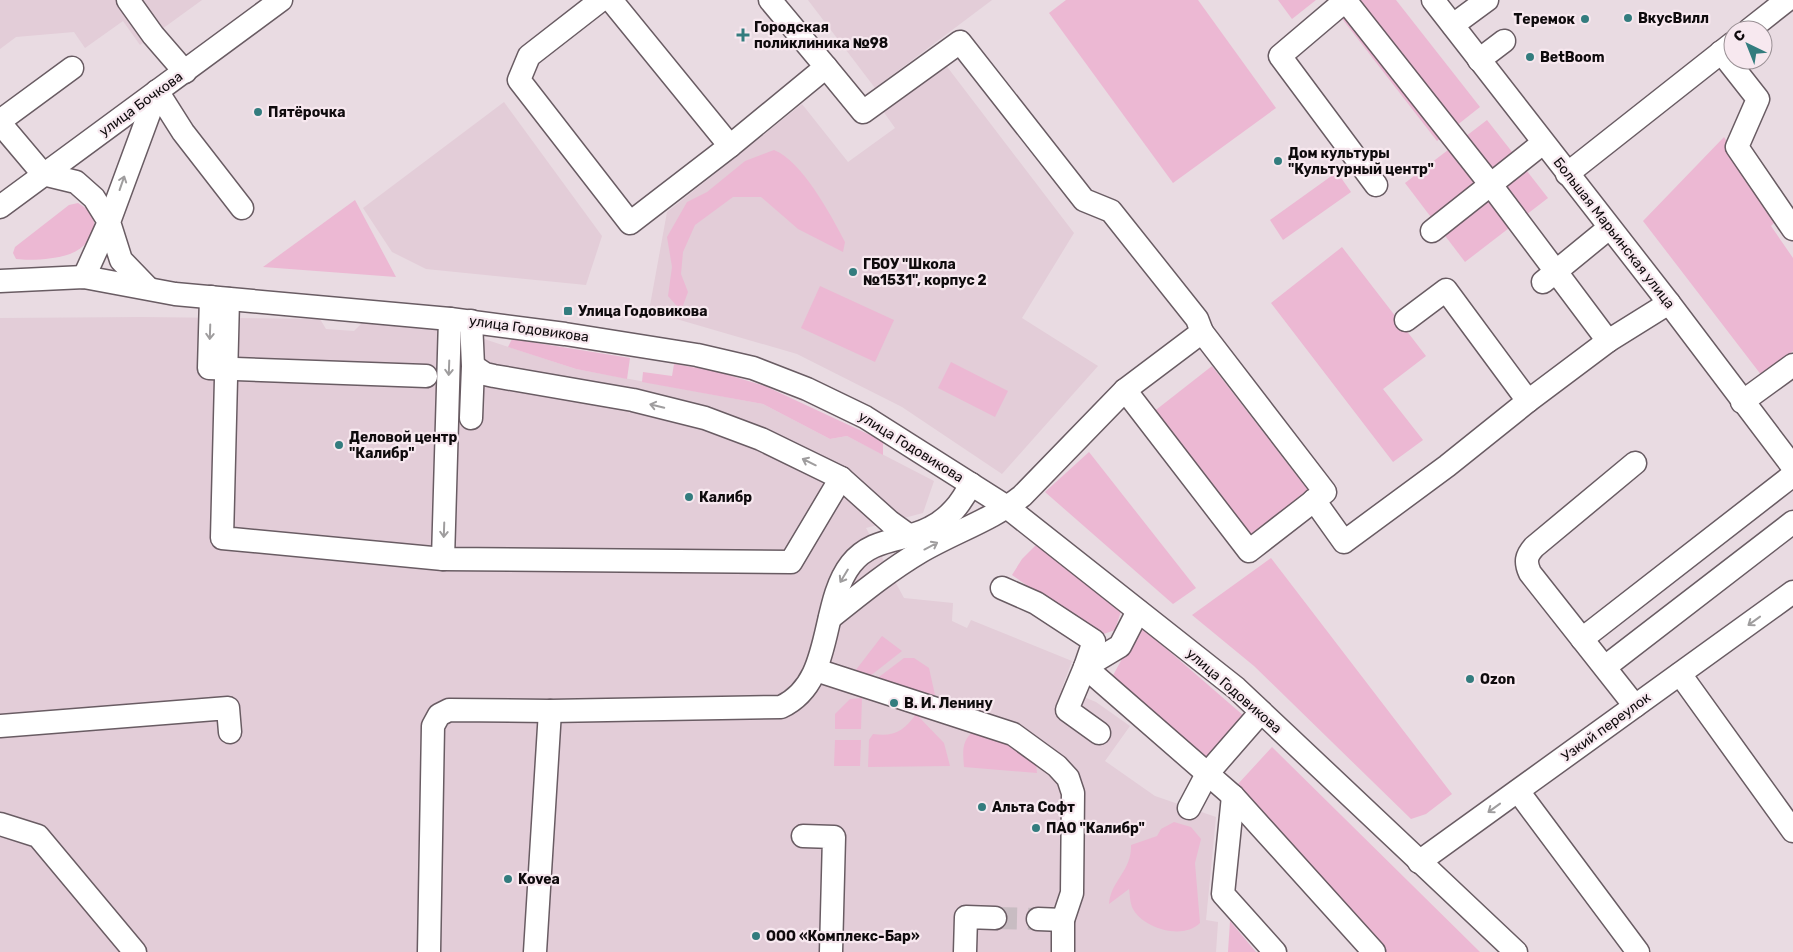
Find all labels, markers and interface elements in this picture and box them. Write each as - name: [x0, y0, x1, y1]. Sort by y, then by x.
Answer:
- place label: ВкусВилл: [1638, 10, 1709, 27]
- place label: Теремок: [1514, 11, 1576, 28]
- marker: ВкусВилл: [1622, 12, 1634, 24]
- marker: Теремок: [1579, 13, 1591, 25]
- place label: Городская поликлиника №98: [754, 19, 888, 52]
- north arrow: [1723, 20, 1773, 70]
- text: С: [1730, 26, 1749, 45]
- marker: Городская поликлиника №98: [736, 28, 750, 42]
- place label: BetBoom: [1540, 49, 1605, 66]
- marker: BetBoom: [1524, 51, 1536, 63]
- street label: улица Бочкова: [96, 68, 186, 140]
- place label: Пятёрочка: [268, 104, 345, 121]
- marker: Пятёрочка: [252, 106, 264, 118]
- place label: Дом культуры "Культурный центр": [1288, 145, 1434, 178]
- street label: Большая Марьинская улица: [1550, 154, 1678, 312]
- marker: Дом культуры "Культурный центр": [1272, 155, 1284, 167]
- one-way arrow: [118, 175, 128, 191]
- place label: ГБОУ "Школа №1531", корпус 2: [863, 256, 987, 289]
- marker: ГБОУ "Школа №1531", корпус 2: [847, 266, 859, 278]
- place label: Улица Годовикова: [578, 303, 708, 320]
- marker: Улица Годовикова: [562, 305, 574, 317]
- street label: улица Годовикова: [468, 312, 590, 346]
- one-way arrow: [206, 324, 215, 340]
- one-way arrow: [444, 359, 453, 375]
- one-way arrow: [649, 401, 665, 410]
- street label: улица Годовикова: [855, 408, 967, 486]
- place label: Деловой центр "Калибр": [349, 429, 458, 462]
- marker: Деловой центр "Калибр": [333, 439, 345, 451]
- one-way arrow: [802, 457, 817, 466]
- place label: Калибр: [699, 489, 752, 506]
- marker: Калибр: [683, 491, 695, 503]
- one-way arrow: [439, 522, 449, 538]
- one-way arrow: [923, 541, 938, 550]
- one-way arrow: [839, 569, 849, 584]
- one-way arrow: [1747, 616, 1761, 626]
- street label: улица Годовикова: [1183, 645, 1285, 737]
- place label: Ozon: [1480, 671, 1515, 688]
- marker: Ozon: [1464, 673, 1476, 685]
- street label: Узкий переулок: [1558, 689, 1654, 765]
- place label: В. И. Ленину: [904, 695, 993, 712]
- marker: В. И. Ленину: [888, 697, 900, 709]
- place label: Альта Софт: [992, 799, 1075, 816]
- marker: Альта Софт: [976, 801, 988, 813]
- one-way arrow: [1487, 803, 1501, 813]
- place label: ПАО "Калибр": [1046, 820, 1145, 837]
- marker: ПАО "Калибр": [1030, 822, 1042, 834]
- place label: Kovea: [518, 871, 560, 888]
- marker: Kovea: [502, 873, 514, 885]
- place label: ООО «Комплекс-Бар»: [766, 928, 920, 945]
- marker: ООО «Комплекс-Бар»: [750, 930, 762, 942]

